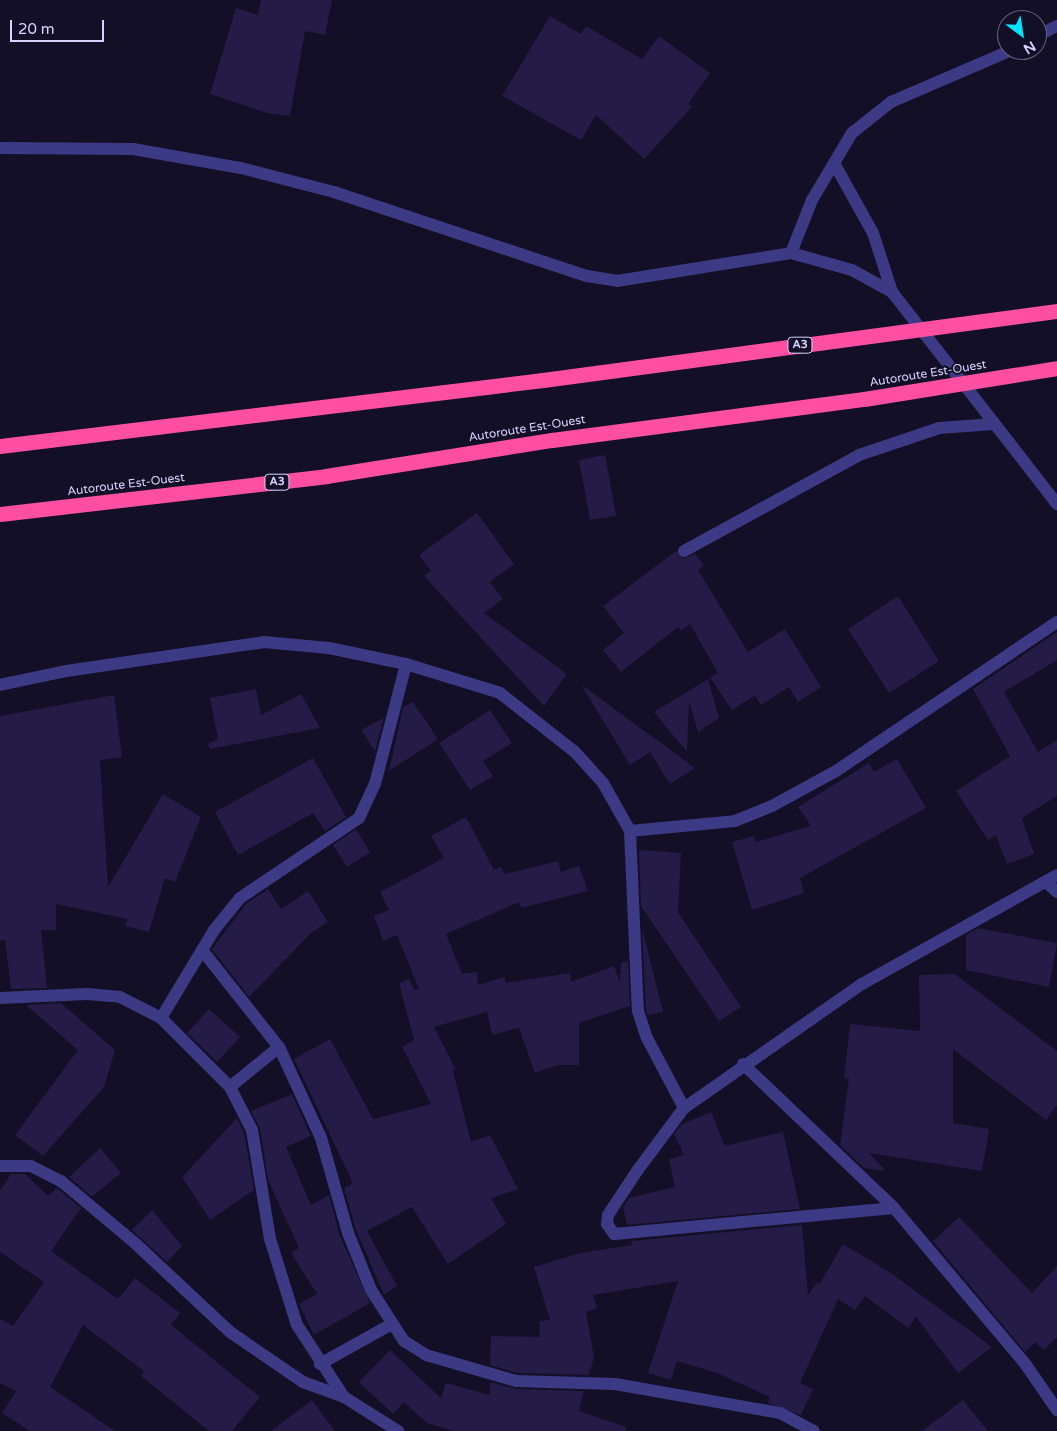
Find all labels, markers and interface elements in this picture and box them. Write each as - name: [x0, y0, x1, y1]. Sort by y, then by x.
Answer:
- scale bar: [12, 10, 106, 42]
- north arrow: [997, 10, 1047, 60]
- text: 20 m: [18, 20, 55, 38]
- text: N: [1020, 37, 1039, 58]
- road number: A3: [786, 336, 814, 354]
- street label: Autoroute Est-Ouest: [869, 358, 987, 390]
- street label: Autoroute Est-Ouest: [468, 413, 586, 445]
- street label: Autoroute Est-Ouest: [66, 471, 186, 499]
- road number: A3: [263, 474, 291, 491]

